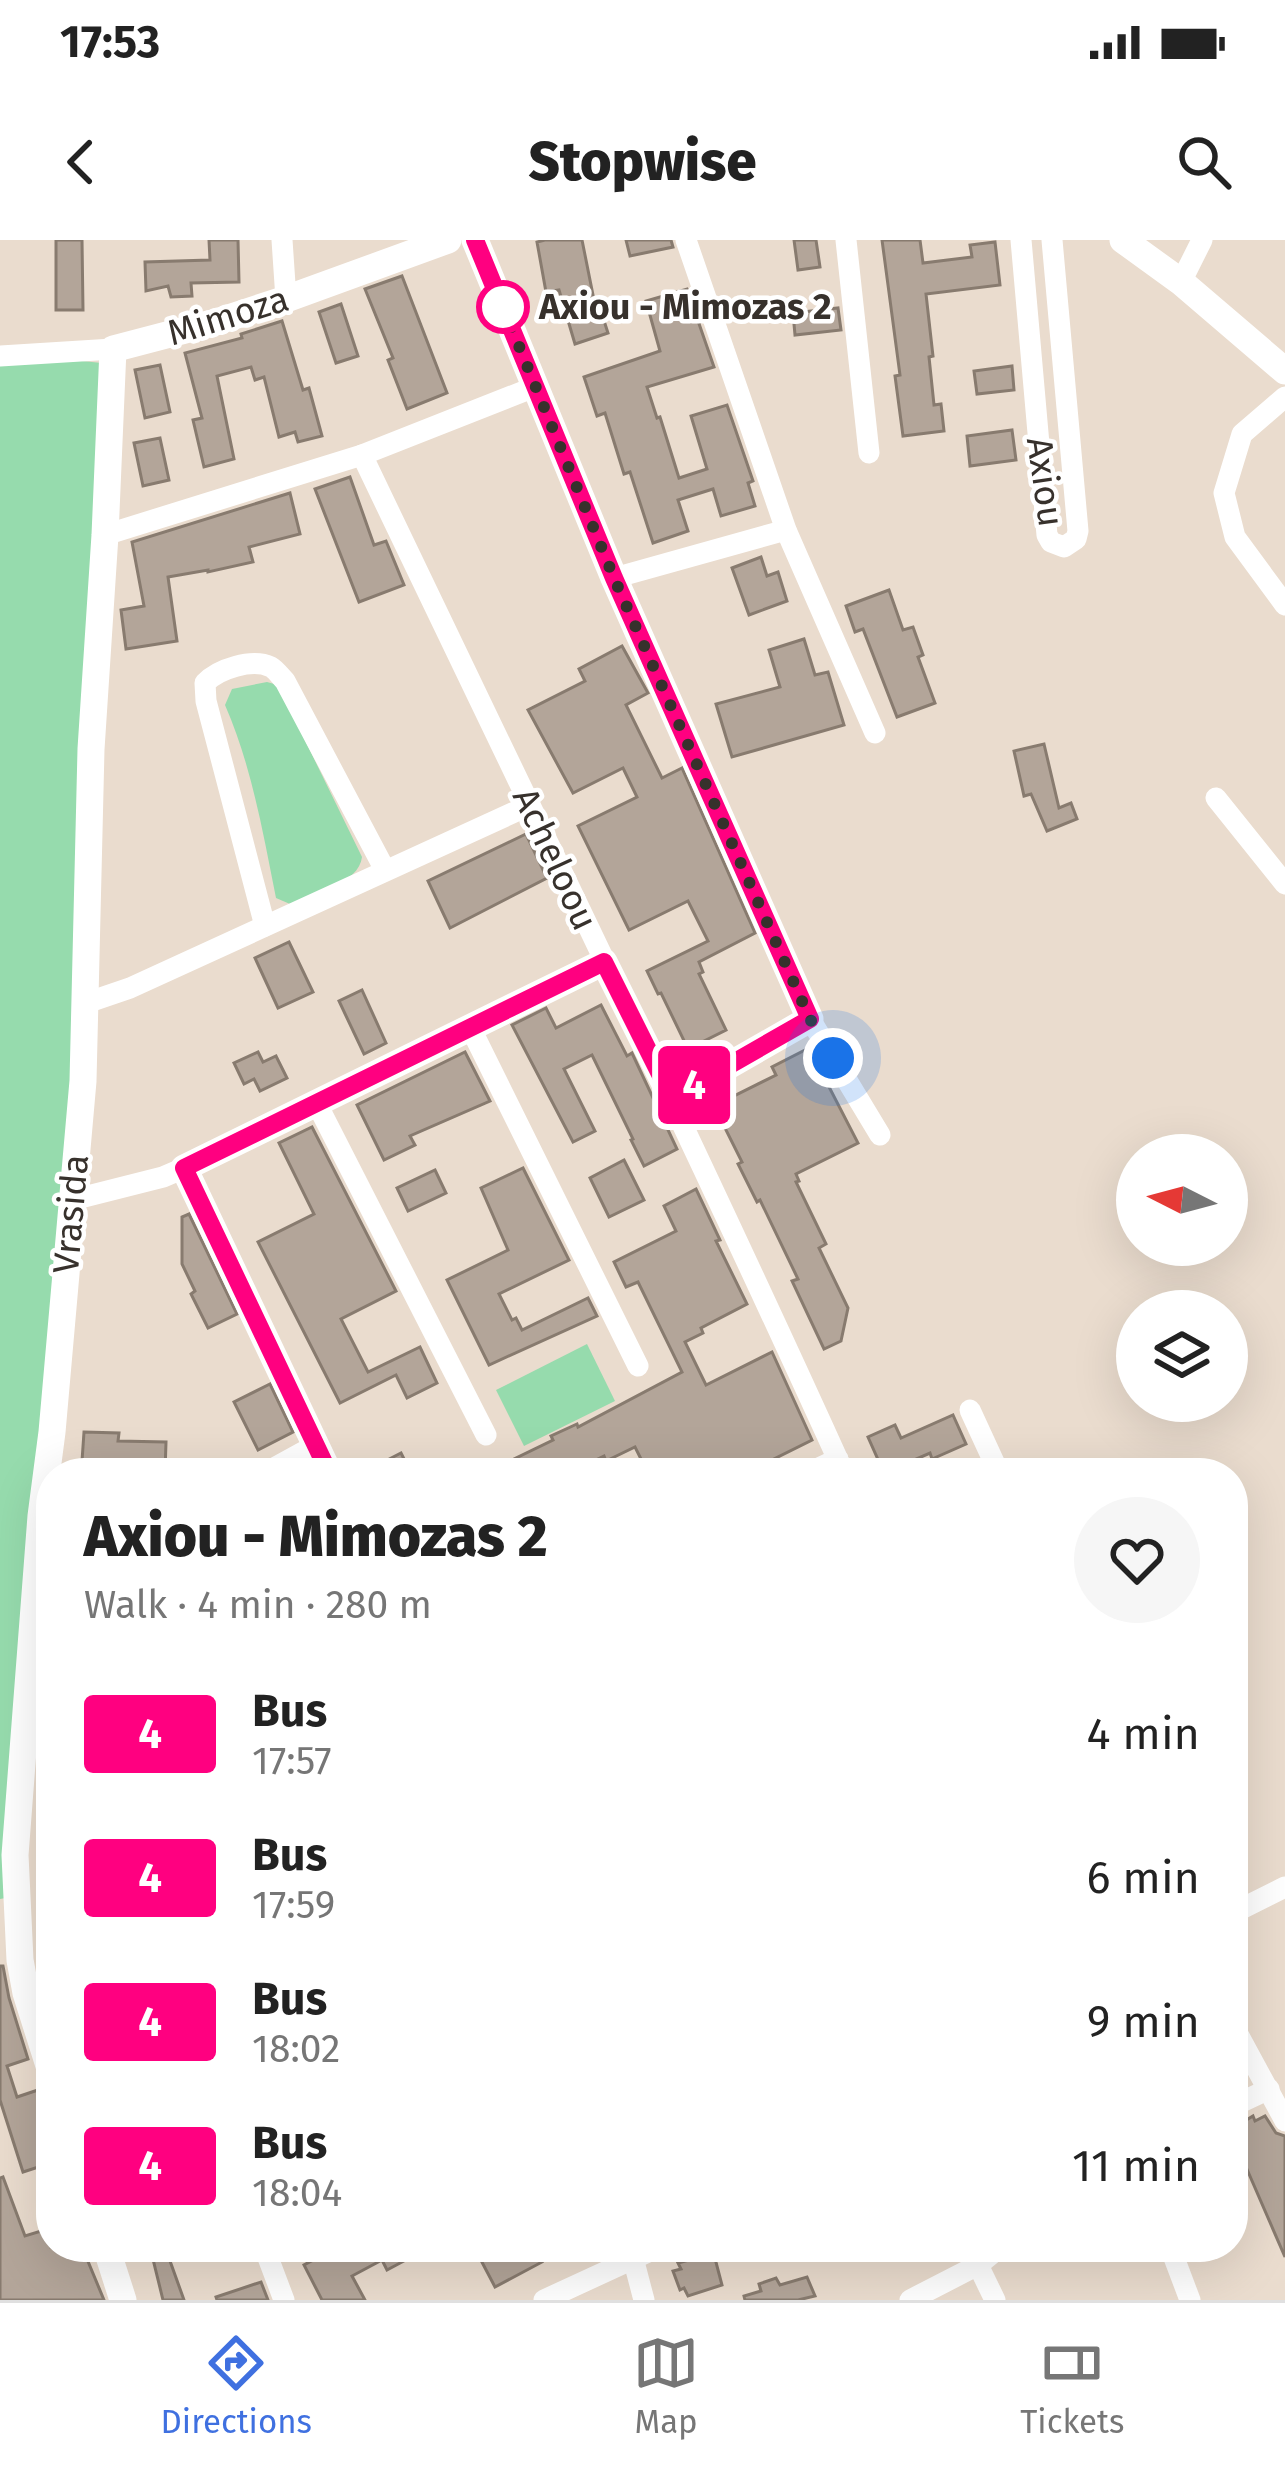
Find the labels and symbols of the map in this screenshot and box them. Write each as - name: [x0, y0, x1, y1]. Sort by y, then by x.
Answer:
- street label: Mimoza: [162, 277, 294, 355]
- marker: Axiou - Mimozas 2: [478, 282, 528, 332]
- place label: Axiou - Mimozas 2: [538, 285, 832, 329]
- street label: Axiou: [1017, 434, 1073, 530]
- street label: Acheloou: [503, 781, 607, 937]
- your location: [803, 1028, 863, 1088]
- line badge: 4: [655, 1046, 733, 1124]
- north arrow: [1116, 1134, 1248, 1266]
- street label: Vrasida: [44, 1153, 98, 1275]

